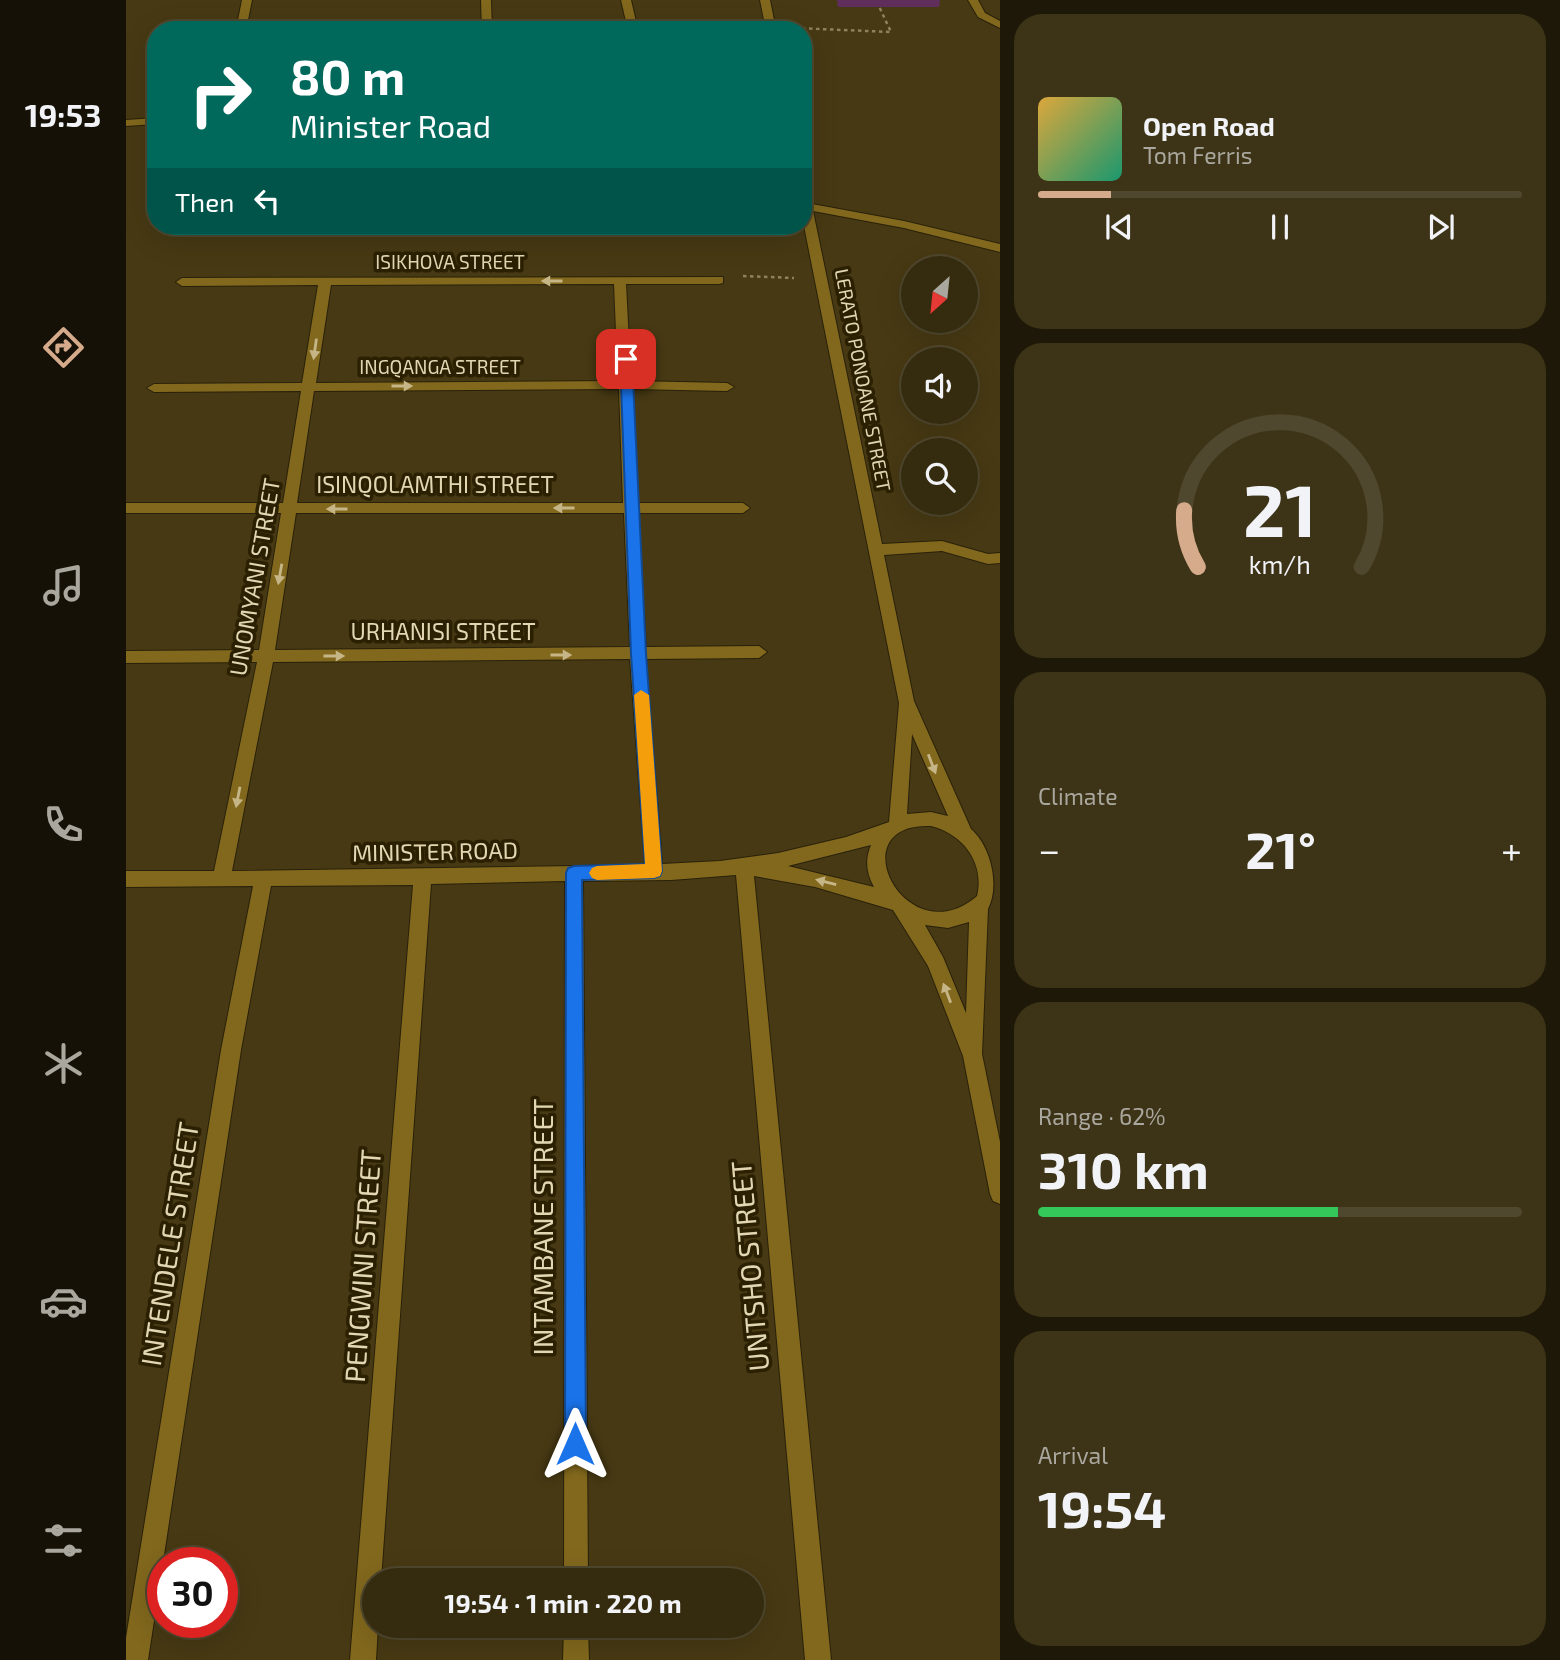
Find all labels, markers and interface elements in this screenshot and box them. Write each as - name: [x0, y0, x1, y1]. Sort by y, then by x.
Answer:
- text: 80 m: [290, 46, 405, 105]
- icon: right: [175, 49, 266, 140]
- text: 19:53: [25, 95, 101, 133]
- text: Minister Road: [290, 106, 491, 144]
- text: Open Road: [1143, 110, 1275, 141]
- text: Tom Ferris: [1143, 141, 1252, 169]
- icon: left: [248, 182, 286, 220]
- text: Then: [175, 186, 234, 217]
- icon: previous: [1100, 208, 1138, 246]
- icon: pause: [1261, 208, 1299, 246]
- icon: next: [1422, 208, 1460, 246]
- street label: ISIKHOVA STREET: [375, 250, 525, 273]
- north arrow: [901, 256, 978, 332]
- map controls: [901, 256, 978, 515]
- street label: LERATO PONOANE STREET: [831, 267, 896, 493]
- one-way arrow: [541, 275, 563, 287]
- icon: directions: [39, 323, 88, 372]
- pin: [596, 329, 656, 389]
- one-way arrow: [309, 338, 320, 360]
- icon: arrive: [607, 340, 645, 378]
- button: sound: [901, 347, 978, 424]
- street label: INGQANGA STREET: [359, 355, 521, 378]
- one-way arrow: [392, 380, 414, 392]
- button: search: [901, 438, 978, 515]
- text: 21: [1243, 464, 1317, 552]
- street label: ISINQOLAMTHI STREET: [316, 470, 554, 498]
- street label: UNOMYANI STREET: [223, 476, 285, 678]
- one-way arrow: [553, 502, 575, 513]
- one-way arrow: [325, 503, 347, 515]
- text: km/h: [1249, 549, 1311, 579]
- icon: music: [39, 561, 88, 610]
- one-way arrow: [274, 563, 285, 585]
- street label: URHANISI STREET: [350, 617, 536, 645]
- one-way arrow: [551, 649, 573, 660]
- one-way arrow: [323, 650, 345, 662]
- one-way arrow: [927, 754, 938, 775]
- text: Climate: [1038, 782, 1118, 810]
- one-way arrow: [232, 786, 243, 808]
- icon: phone: [39, 800, 88, 849]
- text: 21°: [1245, 817, 1316, 879]
- text: −: [1038, 826, 1060, 872]
- text: +: [1501, 826, 1522, 872]
- street label: MINISTER ROAD: [352, 836, 518, 866]
- one-way arrow: [815, 876, 837, 887]
- one-way arrow: [941, 982, 952, 1003]
- icon: climate: [39, 1039, 88, 1088]
- street label: INTAMBANE STREET: [525, 1098, 559, 1356]
- text: Range · 62%: [1038, 1102, 1166, 1130]
- street label: INTENDELE STREET: [133, 1120, 205, 1368]
- text: 310 km: [1038, 1137, 1209, 1199]
- street label: PENGWINI STREET: [337, 1148, 387, 1384]
- street label: UNTSHO STREET: [723, 1160, 775, 1373]
- icon: car: [39, 1277, 88, 1326]
- position arrow: [538, 1407, 612, 1481]
- text: Arrival: [1038, 1441, 1108, 1469]
- text: 19:54: [1038, 1476, 1166, 1538]
- icon: filters: [39, 1516, 88, 1565]
- speed limit sign: 30: [147, 1547, 238, 1638]
- text: 19:54 · 1 min · 220 m: [444, 1587, 682, 1618]

